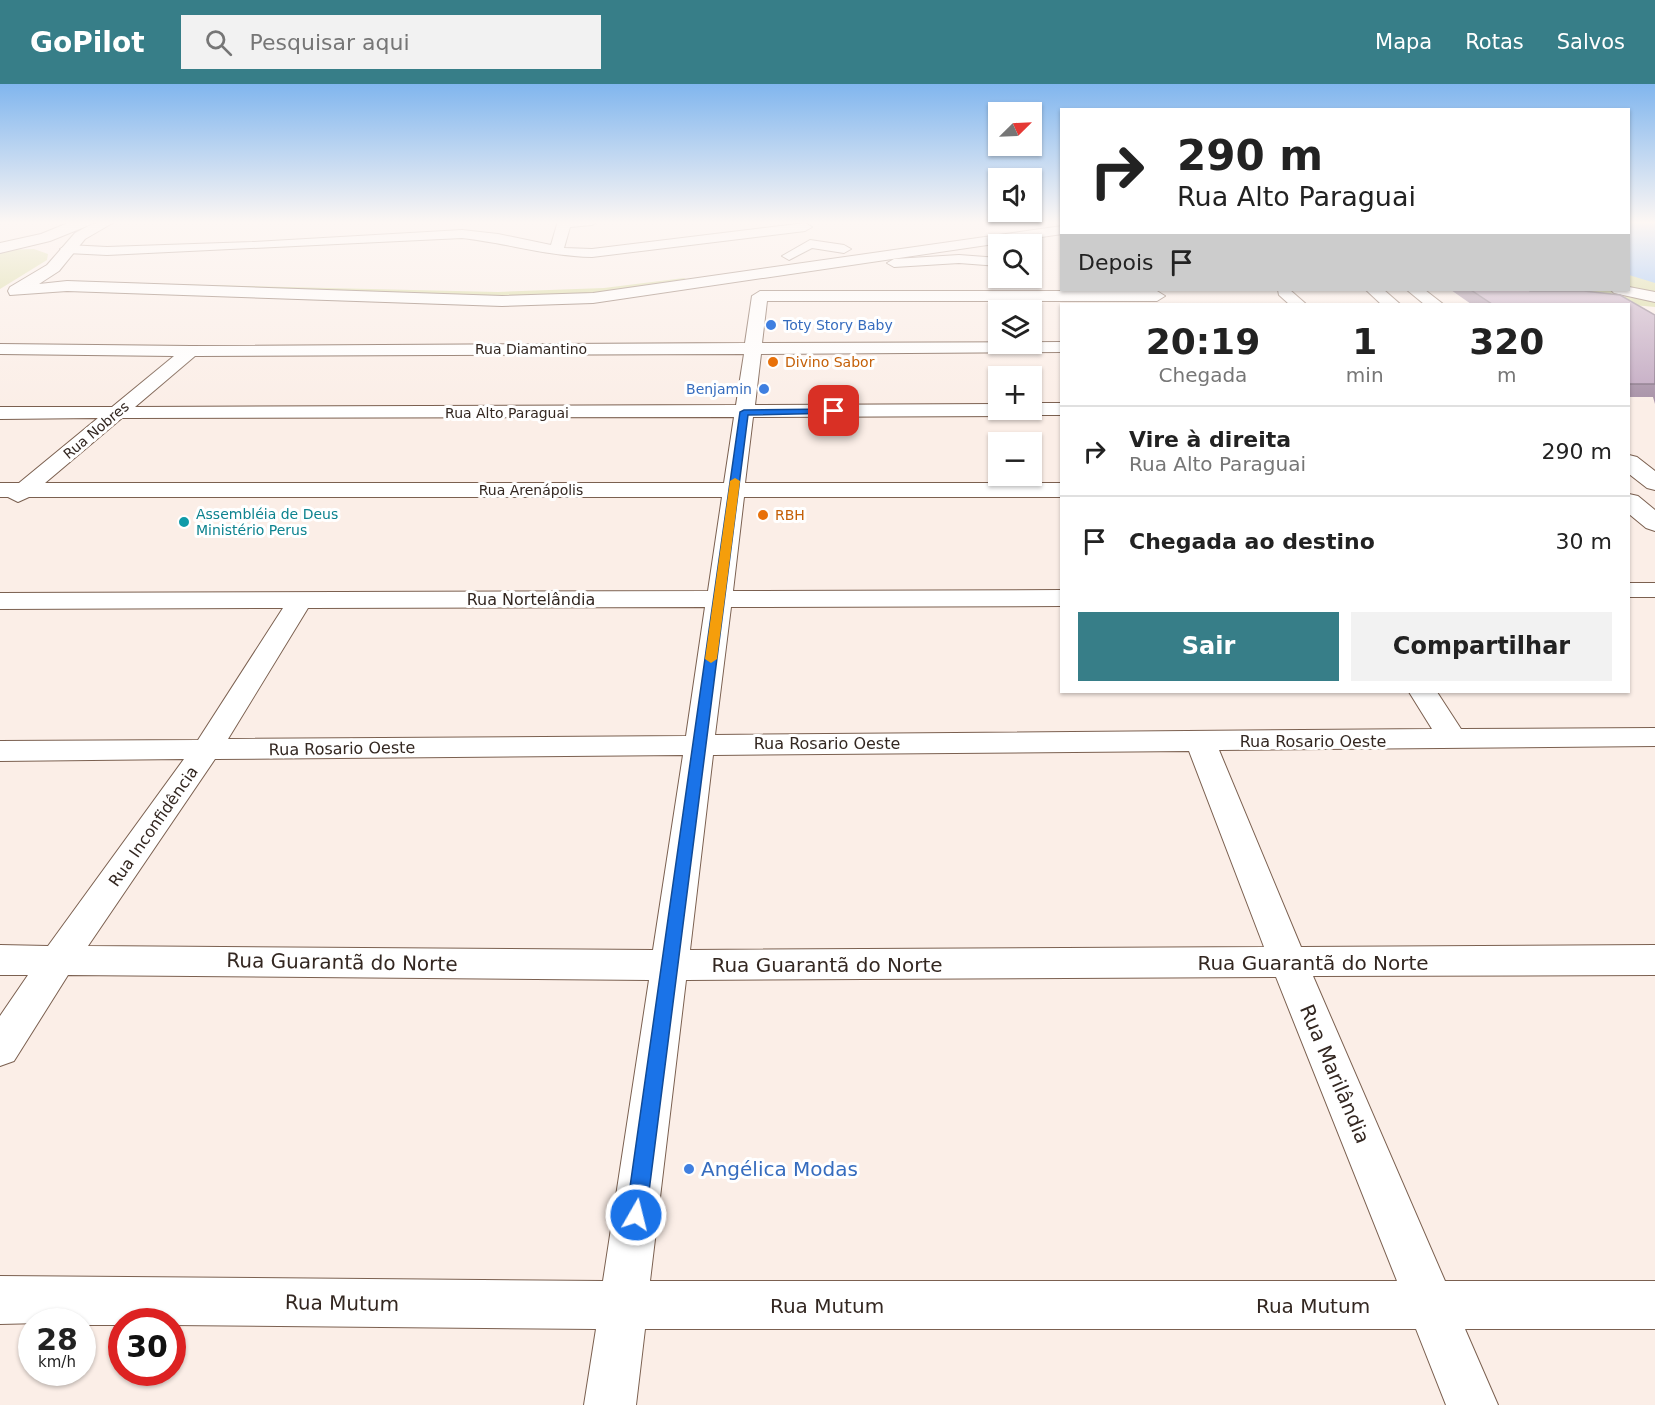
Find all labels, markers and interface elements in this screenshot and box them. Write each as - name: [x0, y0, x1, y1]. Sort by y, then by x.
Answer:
- search box: [181, 15, 601, 69]
- text: GoPilot: [30, 26, 145, 59]
- icon: search: [202, 26, 235, 59]
- text: Pesquisar aqui: [250, 30, 410, 55]
- text: Mapa: [1375, 30, 1432, 54]
- text: Rotas: [1465, 30, 1524, 54]
- text: Salvos: [1557, 30, 1625, 54]
- north arrow: [988, 102, 1042, 156]
- map controls: [988, 102, 1042, 486]
- text: 290 m: [1177, 131, 1323, 180]
- icon: right: [1078, 132, 1156, 210]
- button: sound: [988, 168, 1042, 222]
- text: Rua Alto Paraguai: [1177, 181, 1416, 212]
- button: search: [988, 234, 1042, 288]
- icon: arrive: [1165, 246, 1198, 279]
- text: Depois: [1078, 250, 1153, 275]
- button: layers: [988, 300, 1042, 354]
- place label: Toty Story Baby: [782, 317, 893, 333]
- marker: Toty Story Baby: [764, 318, 778, 332]
- text: 20:19: [1146, 321, 1260, 362]
- text: 1: [1352, 321, 1377, 362]
- text: 320: [1469, 321, 1544, 362]
- street label: Rua Diamantino: [475, 341, 587, 357]
- place label: Divino Sabor: [785, 354, 875, 370]
- marker: Divino Sabor: [766, 355, 780, 369]
- text: Chegada: [1158, 363, 1247, 387]
- text: min: [1346, 363, 1384, 387]
- text: m: [1497, 363, 1517, 387]
- button: +: [988, 366, 1042, 420]
- place label: Benjamin: [686, 381, 752, 397]
- marker: Benjamin: [757, 382, 771, 396]
- pin: [808, 385, 859, 436]
- icon: arrive: [817, 394, 850, 427]
- street label: Rua Nobres: [60, 398, 132, 462]
- street label: Rua Alto Paraguai: [445, 405, 569, 421]
- text: Vire à direita: [1129, 427, 1291, 452]
- button: −: [988, 432, 1042, 486]
- icon: right: [1078, 435, 1111, 468]
- text: 290 m: [1542, 439, 1612, 464]
- text: Rua Alto Paraguai: [1129, 452, 1306, 476]
- street label: Rua Arenápolis: [479, 482, 583, 498]
- place label: Assembléia de Deus Ministério Perus: [196, 506, 338, 538]
- place label: RBH: [775, 507, 805, 523]
- marker: RBH: [756, 508, 770, 522]
- marker: Assembléia de Deus Ministério Perus: [177, 515, 191, 529]
- icon: arrive: [1078, 525, 1111, 558]
- text: Chegada ao destino: [1129, 529, 1375, 554]
- text: 30 m: [1556, 529, 1612, 554]
- street label: Rua Nortelândia: [467, 590, 595, 609]
- button: Sair: [1078, 612, 1339, 681]
- button: Compartilhar: [1351, 612, 1612, 681]
- street label: Rua Rosario Oeste: [1240, 732, 1386, 751]
- street label: Rua Rosario Oeste: [754, 734, 900, 753]
- street label: Rua Rosario Oeste: [269, 738, 415, 759]
- street label: Rua Inconfidência: [105, 763, 202, 890]
- street label: Rua Guarantã do Norte: [226, 948, 458, 976]
- street label: Rua Guarantã do Norte: [1197, 951, 1429, 975]
- street label: Rua Guarantã do Norte: [711, 953, 943, 977]
- street label: Rua Marilândia: [1295, 1001, 1375, 1147]
- place label: Angélica Modas: [701, 1157, 858, 1181]
- marker: Angélica Modas: [682, 1162, 696, 1176]
- position arrow: [604, 1183, 668, 1247]
- street label: Rua Mutum: [285, 1290, 399, 1316]
- street label: Rua Mutum: [770, 1294, 884, 1318]
- street label: Rua Mutum: [1256, 1294, 1370, 1318]
- speed limit sign: 30: [108, 1308, 186, 1386]
- text: 28: [36, 1322, 78, 1357]
- text: km/h: [38, 1353, 76, 1371]

